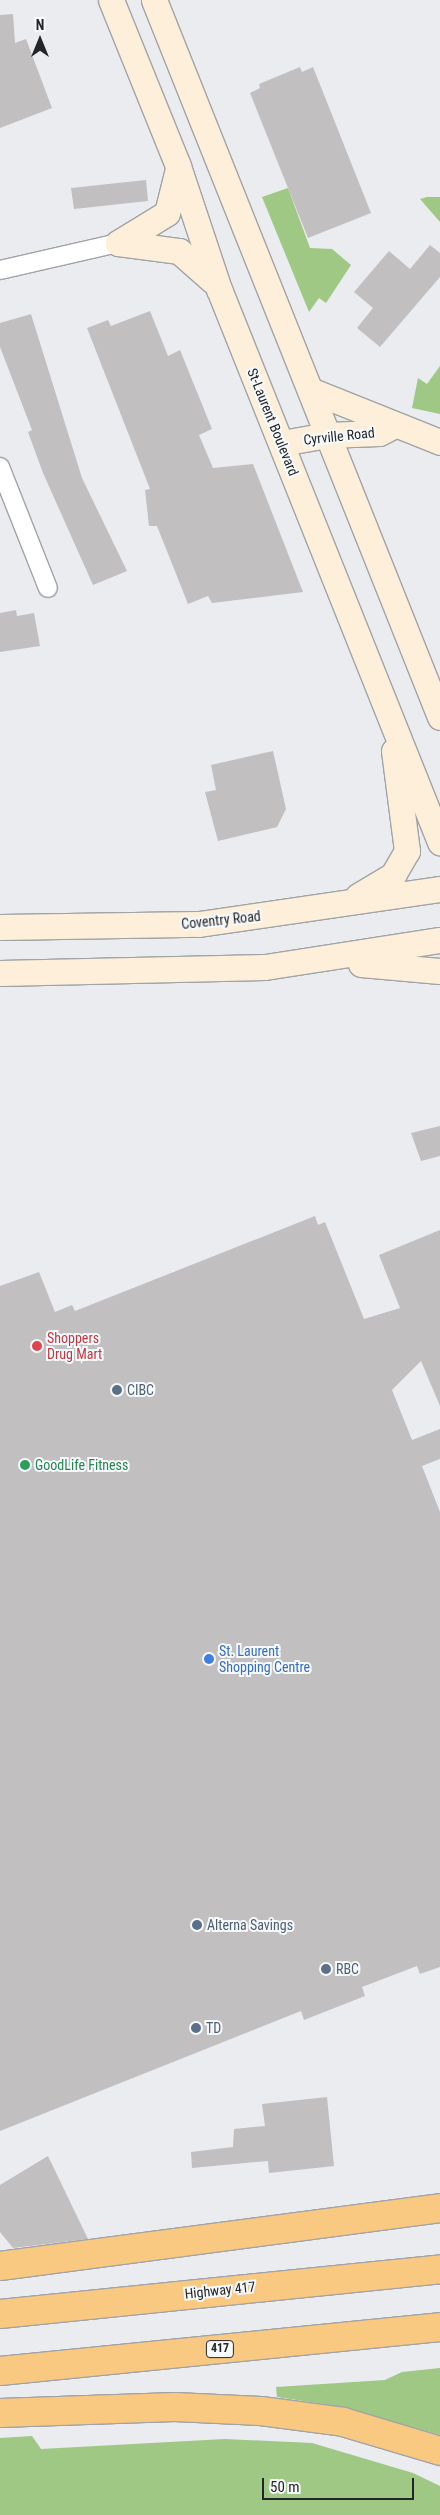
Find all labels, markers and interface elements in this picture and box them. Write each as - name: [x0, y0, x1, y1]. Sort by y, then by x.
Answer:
- north arrow: [15, 15, 65, 65]
- text: N: [36, 17, 44, 33]
- street label: St-Laurent Boulevard: [244, 366, 302, 478]
- street label: Cyrville Road: [302, 424, 376, 448]
- street label: Coventry Road: [180, 907, 262, 933]
- place label: Shoppers Drug Mart: [47, 1330, 102, 1362]
- marker: Shoppers Drug Mart: [31, 1340, 43, 1352]
- place label: CIBC: [127, 1382, 154, 1398]
- marker: CIBC: [111, 1384, 123, 1396]
- place label: GoodLife Fitness: [35, 1457, 128, 1473]
- marker: GoodLife Fitness: [19, 1459, 31, 1471]
- place label: St. Laurent Shopping Centre: [219, 1643, 310, 1675]
- marker: St. Laurent Shopping Centre: [203, 1653, 215, 1665]
- place label: Alterna Savings: [207, 1917, 293, 1933]
- marker: Alterna Savings: [191, 1919, 203, 1931]
- place label: RBC: [336, 1961, 359, 1977]
- marker: RBC: [320, 1963, 332, 1975]
- place label: TD: [206, 2020, 221, 2036]
- marker: TD: [190, 2022, 202, 2034]
- street label: Highway 417: [184, 2278, 256, 2302]
- road number: 417: [205, 2340, 235, 2358]
- scale bar: [265, 2468, 418, 2500]
- text: 50 m: [270, 2478, 300, 2496]

